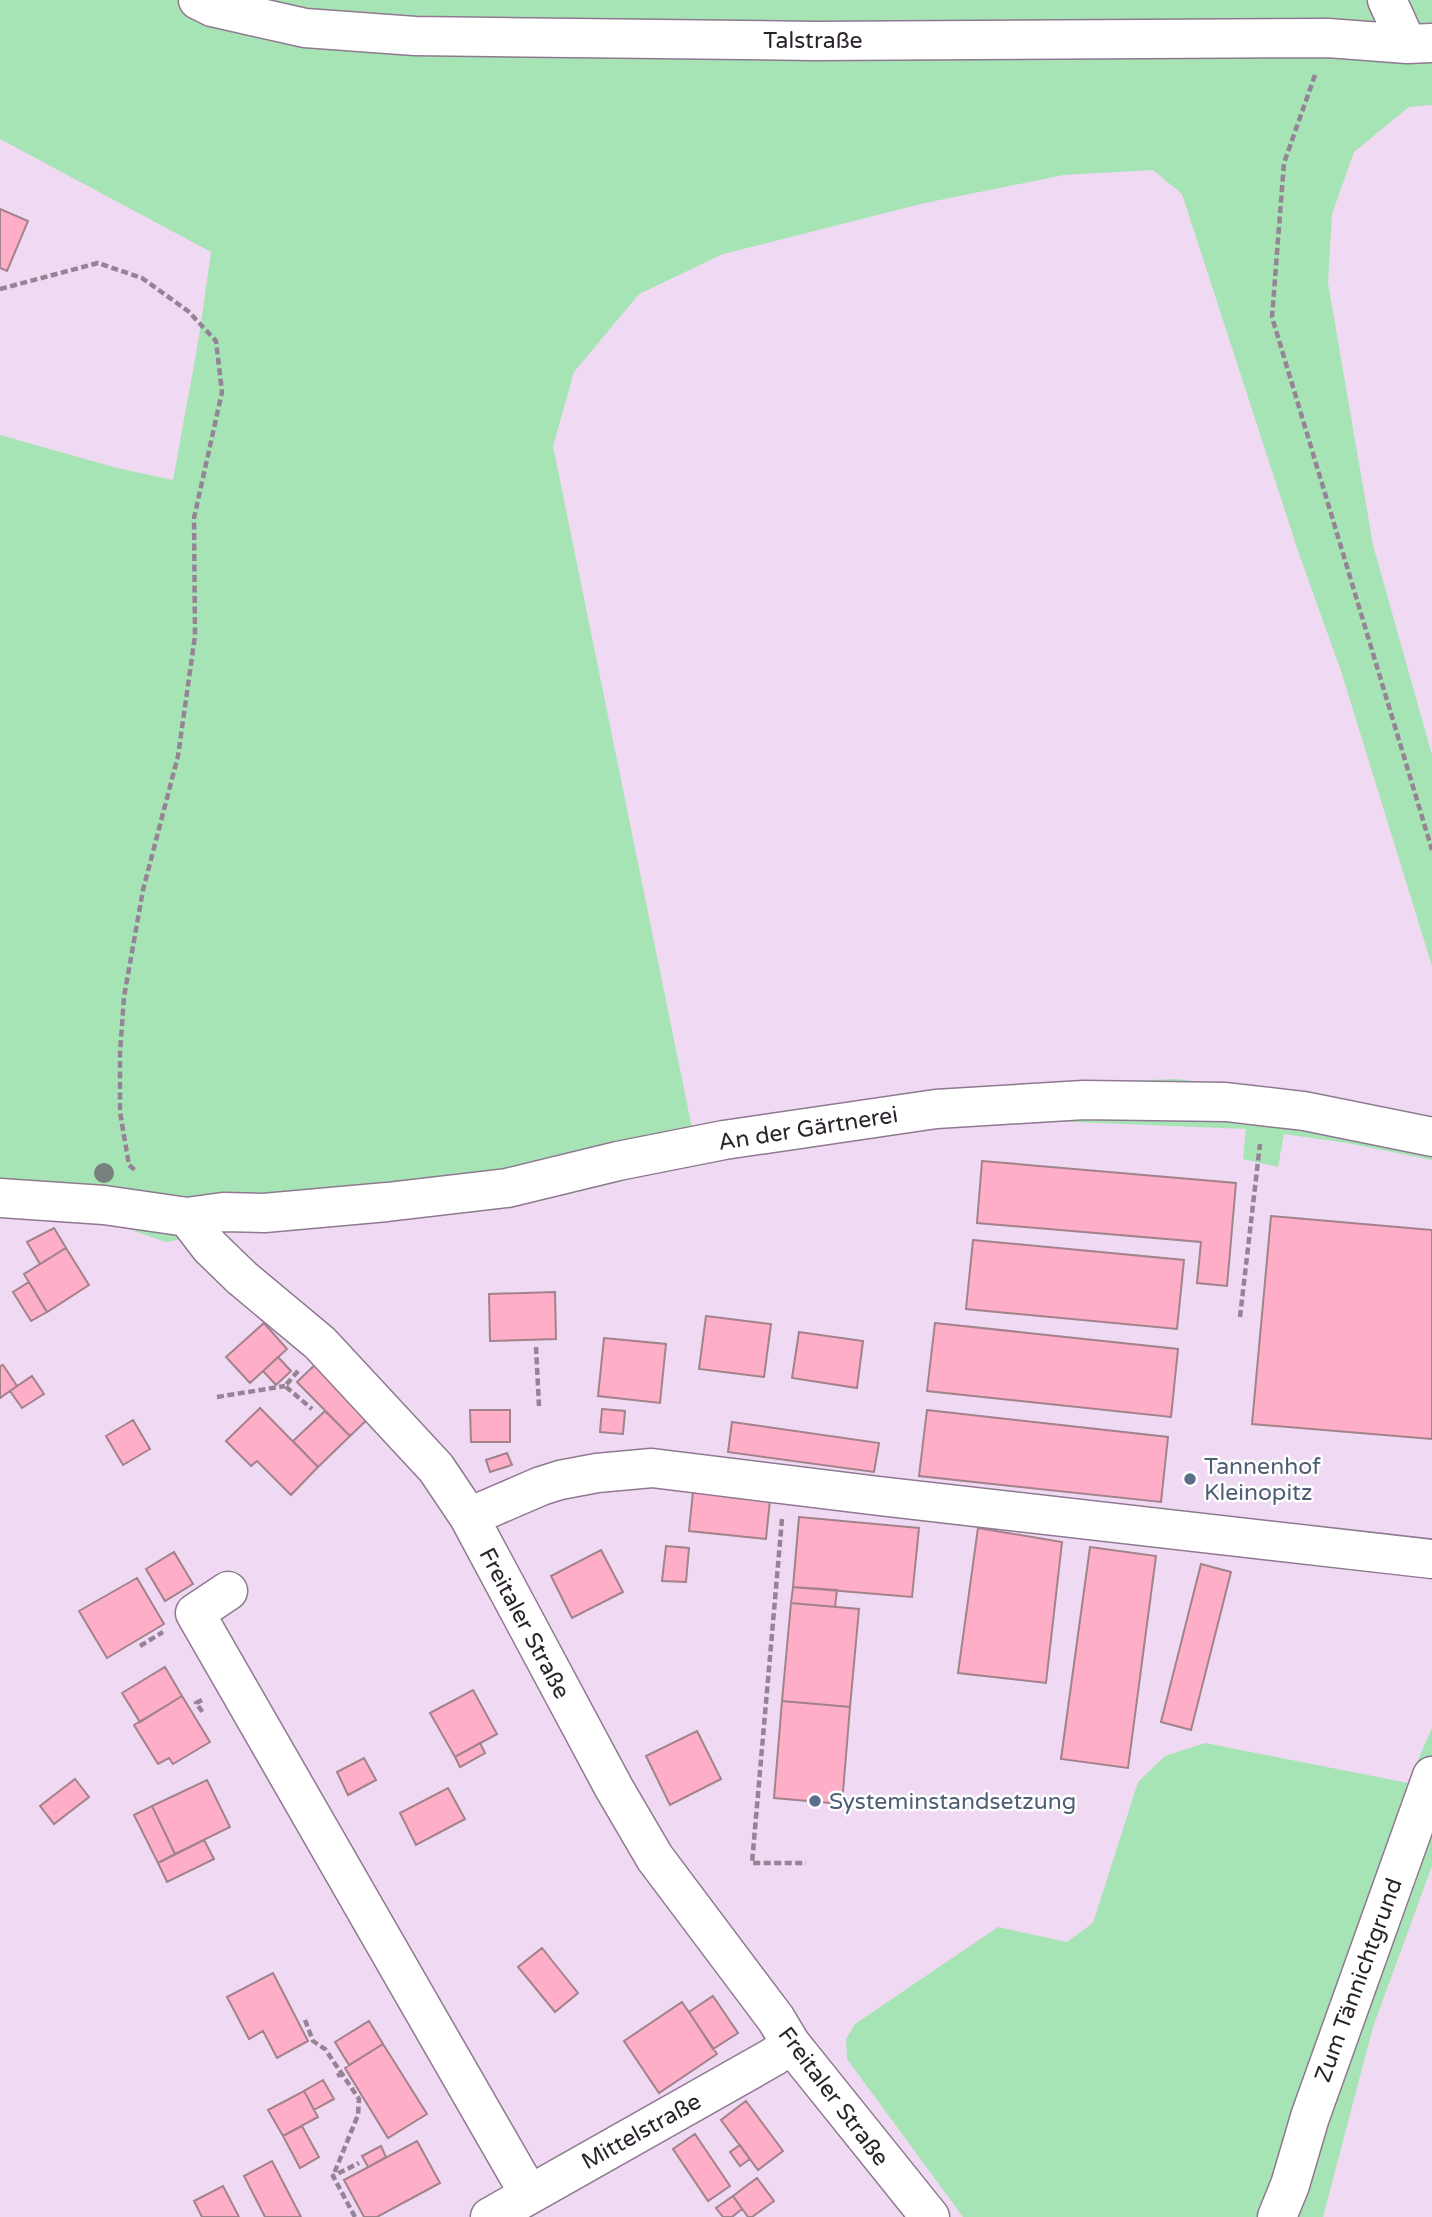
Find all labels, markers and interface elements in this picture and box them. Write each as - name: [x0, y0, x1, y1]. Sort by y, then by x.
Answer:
- street label: Talstraße: [763, 27, 863, 55]
- street label: An der Gärtnerei: [716, 1101, 900, 1157]
- place label: Tannenhof Kleinopitz: [1204, 1453, 1321, 1507]
- marker: Tannenhof Kleinopitz: [1182, 1471, 1198, 1487]
- street label: Freitaler Straße: [473, 1543, 576, 1704]
- place label: Systeminstandsetzung: [829, 1788, 1076, 1816]
- marker: Systeminstandsetzung: [807, 1793, 823, 1809]
- street label: Zum Tännichtgrund: [1309, 1875, 1409, 2086]
- street label: Freitaler Straße: [772, 2021, 895, 2172]
- street label: Mittelstraße: [577, 2088, 706, 2176]

